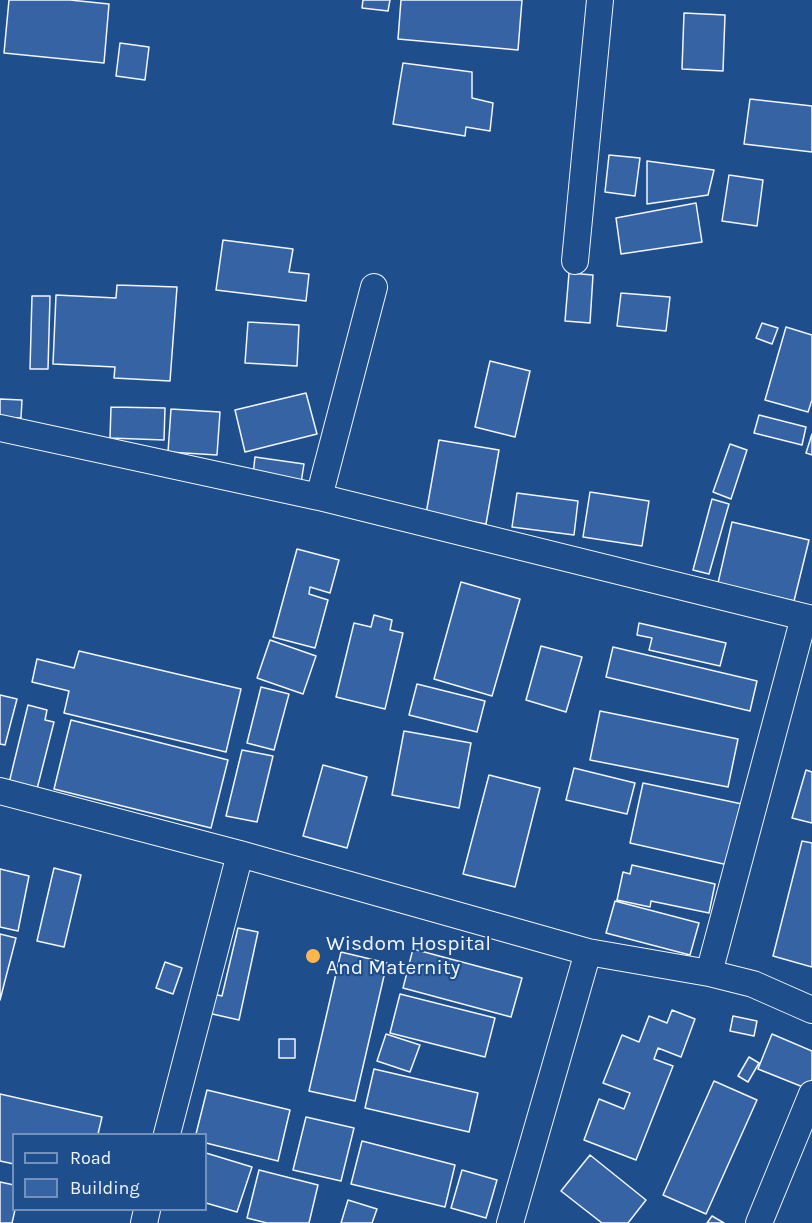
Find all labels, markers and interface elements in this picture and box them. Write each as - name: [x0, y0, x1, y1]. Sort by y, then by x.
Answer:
- place label: Wisdom Hospital And Maternity: [326, 931, 491, 981]
- marker: Wisdom Hospital And Maternity: [304, 947, 322, 965]
- legend: [12, 1133, 207, 1211]
- text: Road: [70, 1147, 111, 1169]
- text: Building: [70, 1177, 140, 1199]

